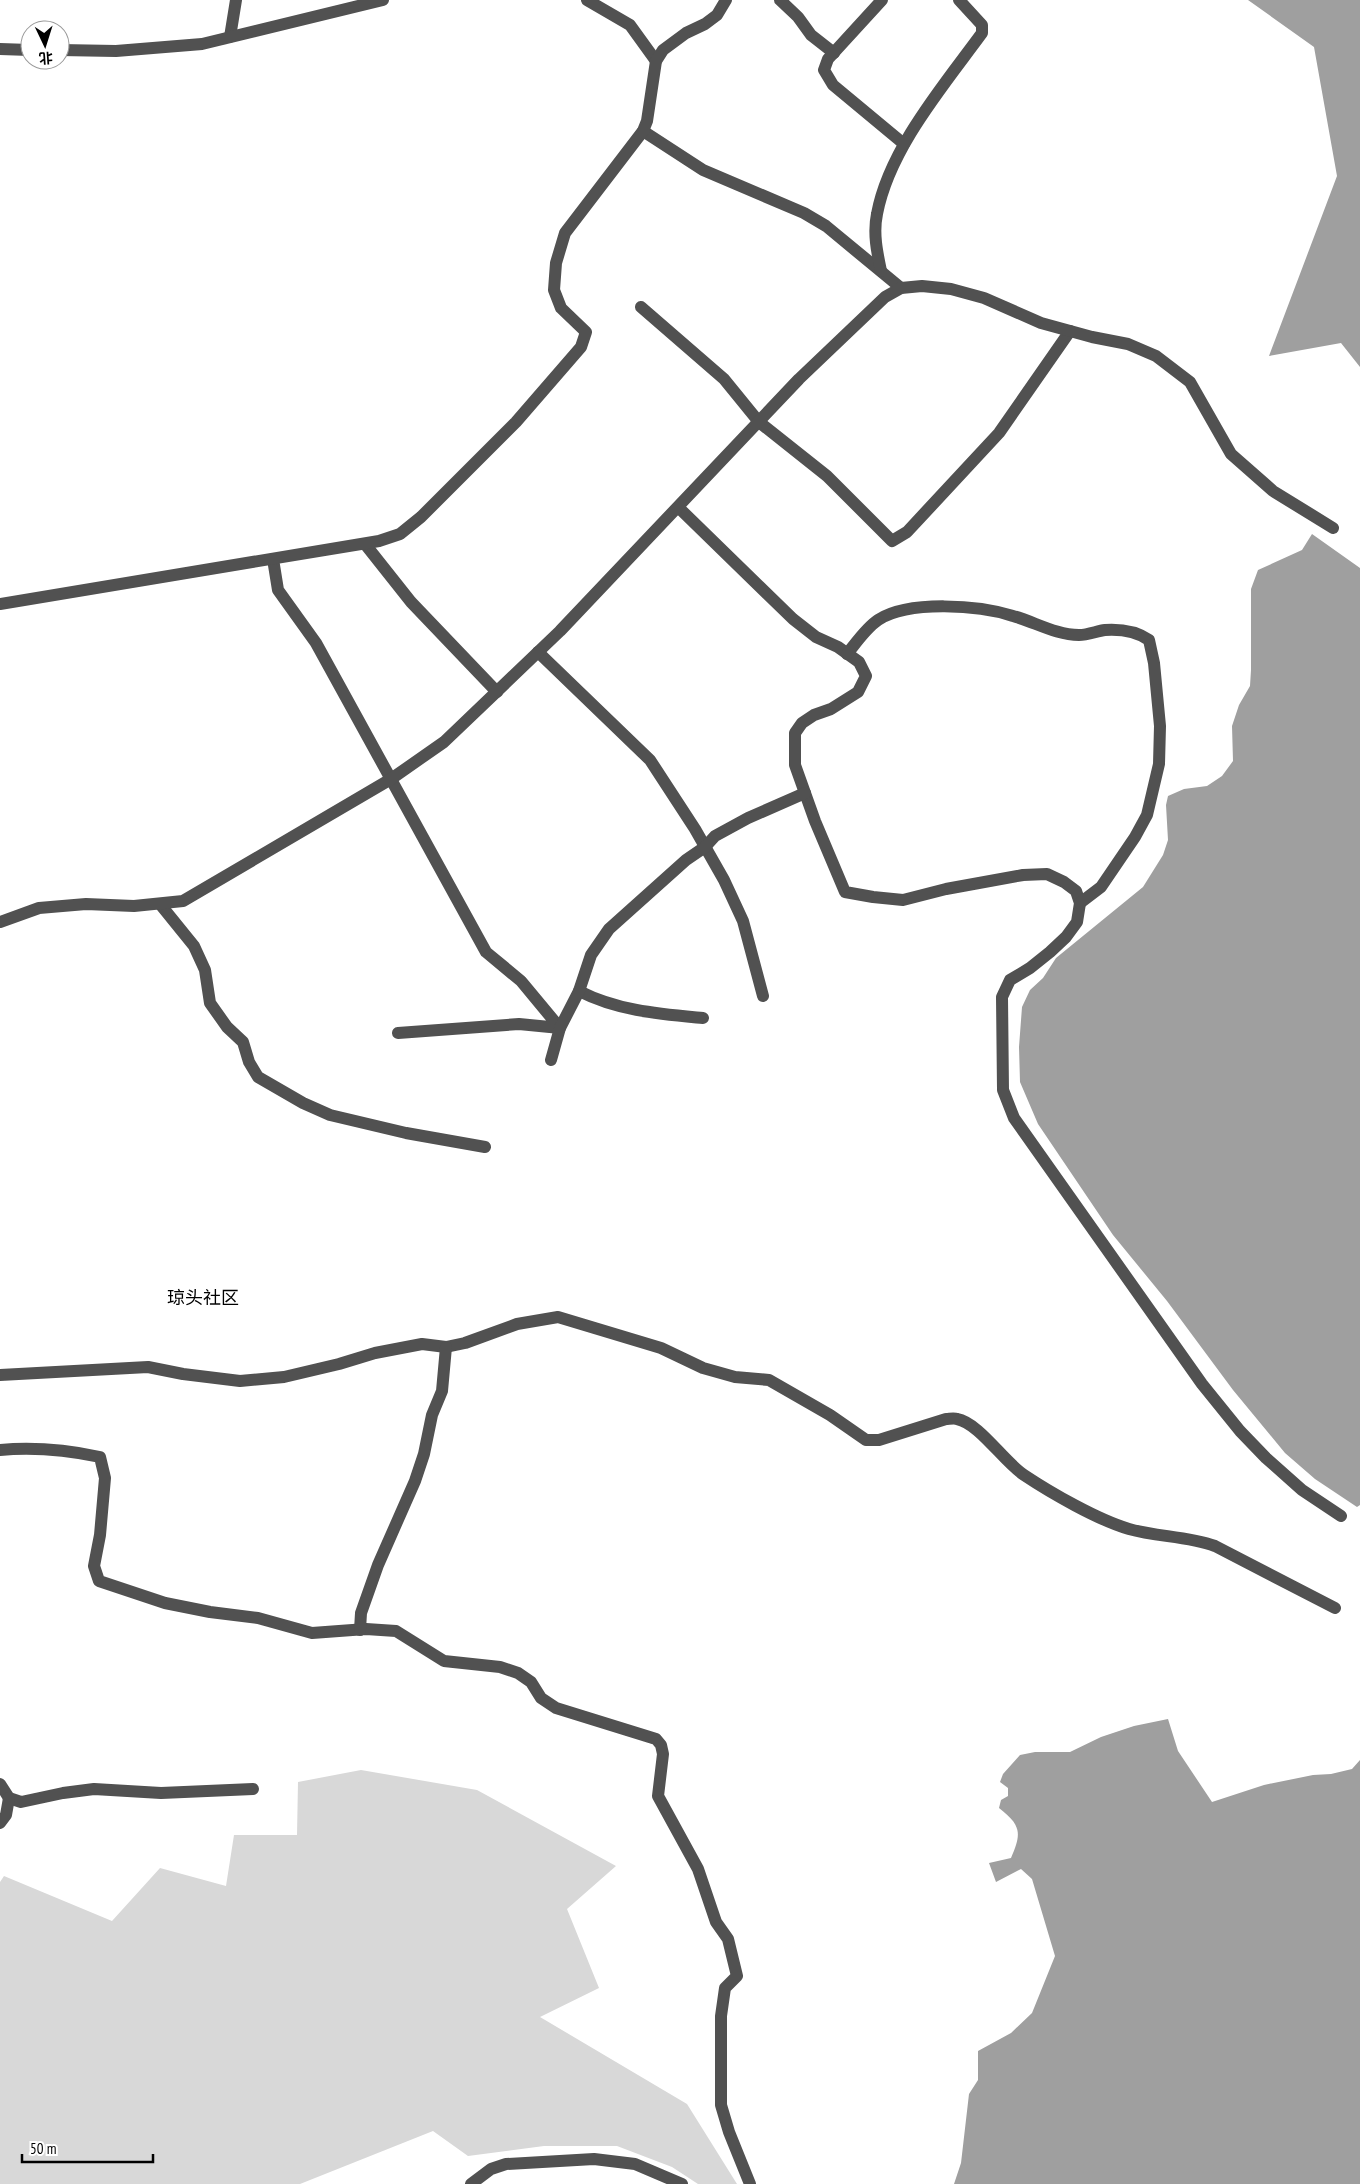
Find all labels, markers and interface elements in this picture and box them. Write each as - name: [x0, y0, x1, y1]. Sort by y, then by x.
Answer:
- north arrow: [20, 20, 70, 70]
- text: 北: [38, 49, 54, 67]
- district label: 琼头社区: [167, 1286, 239, 1309]
- scale bar: [22, 2132, 154, 2164]
- text: 50 m: [30, 2139, 56, 2158]

